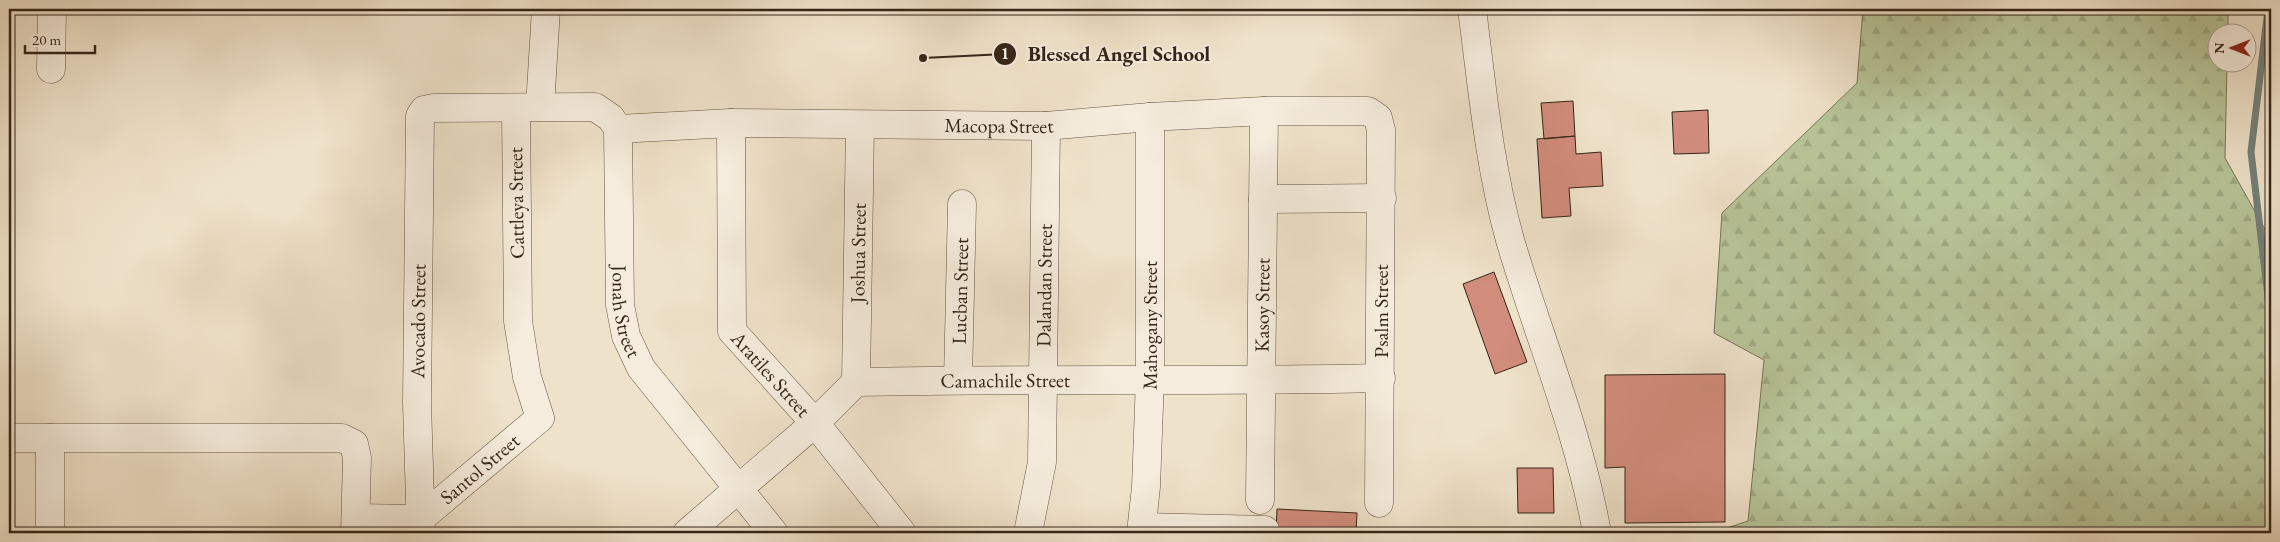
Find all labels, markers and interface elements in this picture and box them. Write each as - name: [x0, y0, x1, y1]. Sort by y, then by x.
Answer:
- scale bar: [25, 22, 95, 54]
- north arrow: [2208, 22, 2258, 72]
- text: 20 m: [32, 30, 61, 49]
- callout: Blessed Angel School: [992, 36, 1220, 72]
- text: Blessed Angel School: [1028, 40, 1210, 67]
- text: N: [2210, 42, 2228, 54]
- text: 1: [1001, 44, 1009, 63]
- street label: Macopa Street: [944, 112, 1055, 139]
- street label: Cattleya Street: [502, 146, 530, 259]
- street label: Joshua Street: [844, 202, 872, 305]
- street label: Dalandan Street: [1030, 223, 1058, 347]
- street label: Lucban Street: [946, 237, 974, 345]
- street label: Kasoy Street: [1249, 257, 1275, 352]
- street label: Mahogany Street: [1137, 260, 1163, 390]
- street label: Avocado Street: [404, 263, 431, 379]
- street label: Jonah Street: [606, 263, 648, 362]
- street label: Psalm Street: [1368, 263, 1394, 358]
- street label: Aratiles Street: [725, 325, 817, 423]
- street label: Camachile Street: [940, 367, 1071, 394]
- street label: Santol Street: [434, 427, 526, 510]

